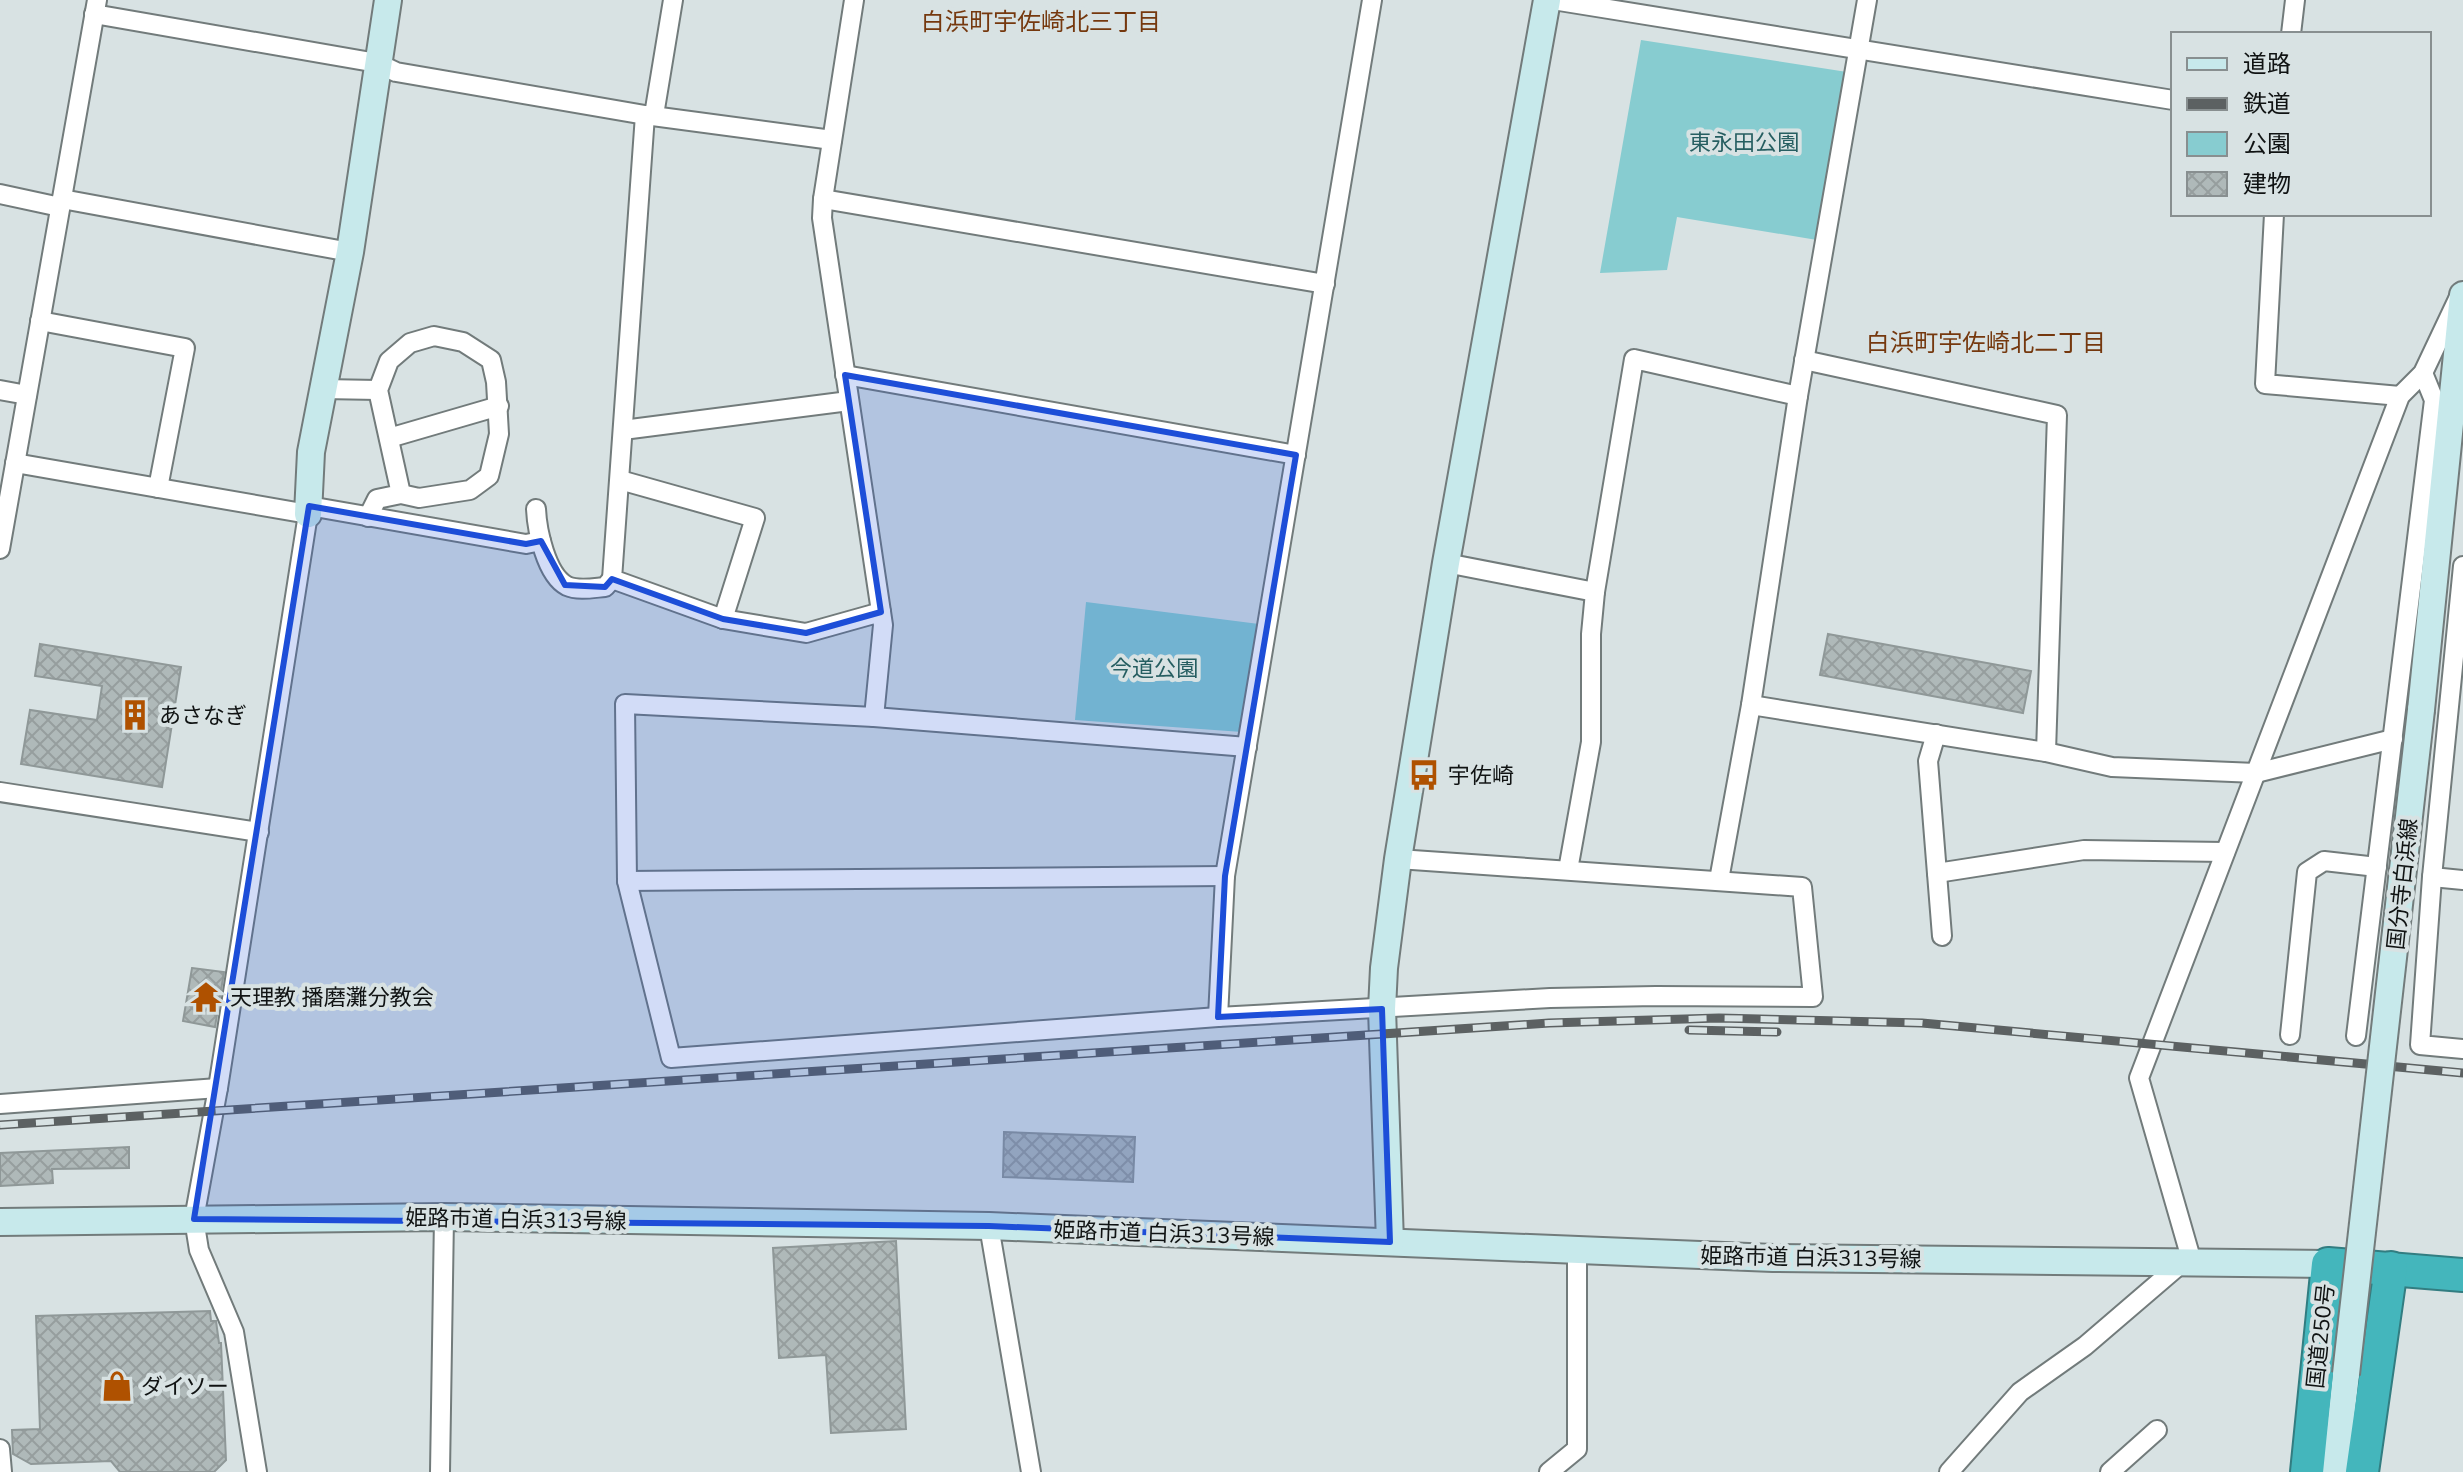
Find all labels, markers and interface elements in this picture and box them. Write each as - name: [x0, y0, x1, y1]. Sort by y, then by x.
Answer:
- district label: 白浜町宇佐崎北三丁目: [921, 6, 1161, 38]
- legend: [2171, 32, 2431, 216]
- text: 道路: [2243, 48, 2291, 80]
- text: 鉄道: [2243, 88, 2291, 120]
- park label: 東永田公園: [1689, 128, 1799, 158]
- text: 公園: [2243, 128, 2291, 160]
- text: 建物: [2243, 168, 2291, 200]
- district label: 白浜町宇佐崎北二丁目: [1866, 327, 2106, 359]
- park label: 今道公園: [1110, 654, 1198, 684]
- building icon: あさなぎ: [118, 698, 152, 732]
- place label: あさなぎ: [159, 701, 247, 731]
- bus stop icon: 宇佐崎: [1407, 758, 1441, 792]
- place label: 宇佐崎: [1448, 761, 1514, 791]
- street label: 国分寺白浜線: [2381, 817, 2425, 951]
- temple icon: 天理教 播磨灘分教会: [189, 980, 223, 1014]
- place label: 天理教 播磨灘分教会: [230, 983, 434, 1013]
- street label: 姫路市道 白浜313号線: [405, 1203, 627, 1237]
- street label: 姫路市道 白浜313号線: [1053, 1215, 1275, 1253]
- street label: 姫路市道 白浜313号線: [1700, 1241, 1922, 1275]
- street label: 国道250号: [2301, 1282, 2341, 1390]
- shop icon: ダイソー: [100, 1369, 134, 1403]
- place label: ダイソー: [141, 1372, 229, 1402]

